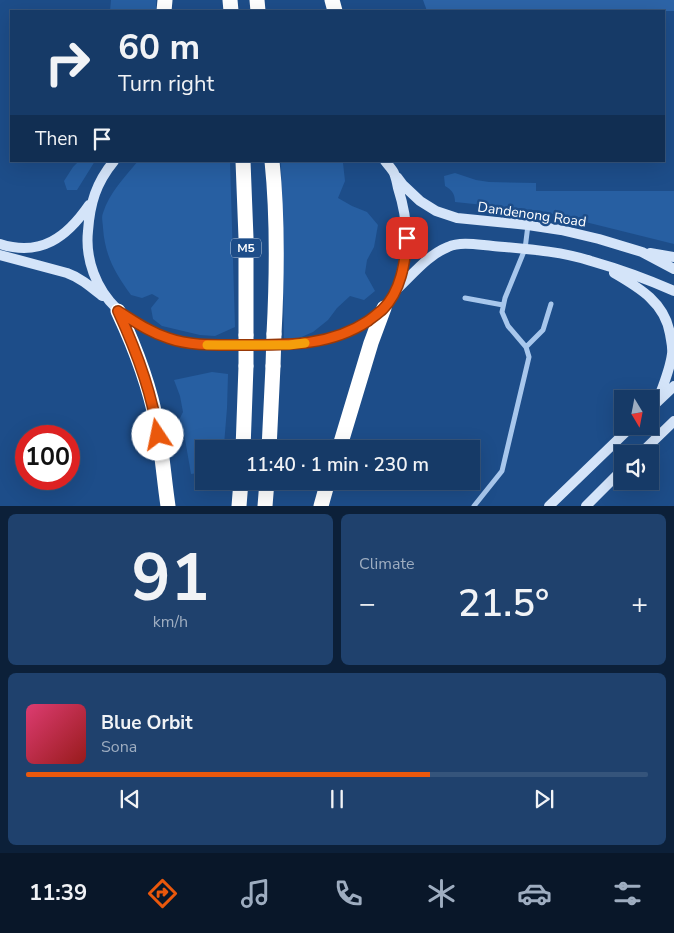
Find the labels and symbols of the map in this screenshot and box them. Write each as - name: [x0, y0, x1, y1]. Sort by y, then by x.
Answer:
- street label: Dandenong Road: [476, 197, 587, 232]
- pin: [386, 217, 428, 259]
- road number: M5: [231, 238, 261, 258]
- north arrow: [614, 390, 659, 435]
- position arrow: [131, 408, 183, 460]
- speed limit sign: 100: [15, 425, 80, 490]

